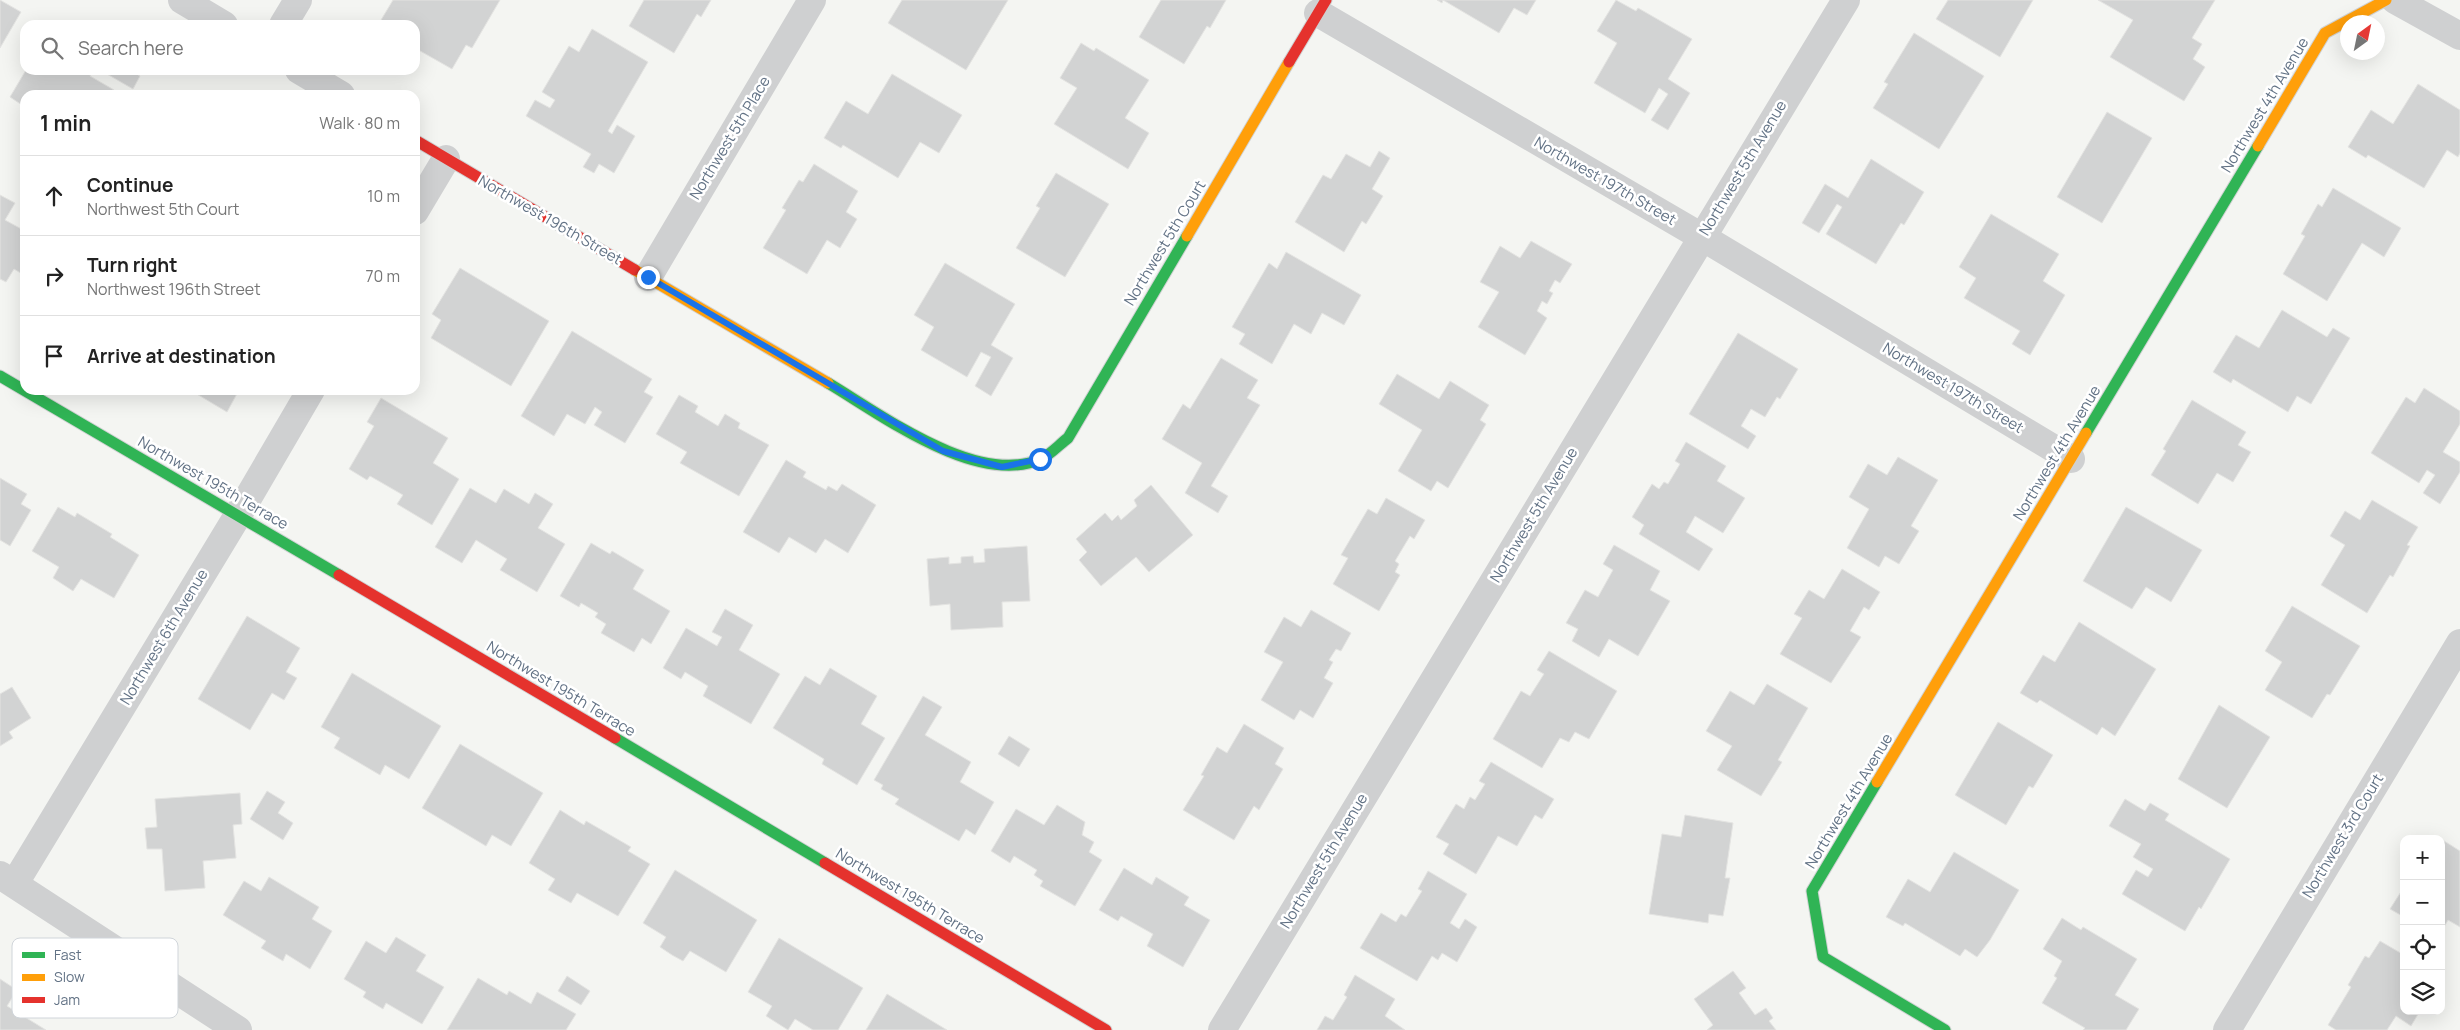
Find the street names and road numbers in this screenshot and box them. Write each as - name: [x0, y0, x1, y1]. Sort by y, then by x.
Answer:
- street label: Northwest 4th Avenue: [2216, 33, 2313, 176]
- street label: Northwest 5th Place: [684, 72, 775, 203]
- street label: Northwest 5th Avenue: [1694, 96, 1791, 239]
- street label: Northwest 197th Street: [1530, 131, 1680, 230]
- street label: Northwest 196th Street: [475, 170, 626, 269]
- street label: Northwest 5th Court: [1119, 176, 1210, 309]
- street label: Northwest 197th Street: [1879, 337, 2028, 438]
- street label: Northwest 4th Avenue: [2008, 381, 2105, 524]
- street label: Northwest 195th Terrace: [134, 431, 292, 534]
- street label: Northwest 5th Avenue: [1485, 443, 1582, 586]
- street label: Northwest 6th Avenue: [115, 565, 213, 709]
- street label: Northwest 195th Terrace: [483, 636, 640, 742]
- street label: Northwest 4th Avenue: [1800, 729, 1897, 872]
- street label: Northwest 3rd Court: [2297, 770, 2388, 902]
- street label: Northwest 5th Avenue: [1275, 789, 1372, 932]
- street label: Northwest 195th Terrace: [832, 843, 989, 949]

